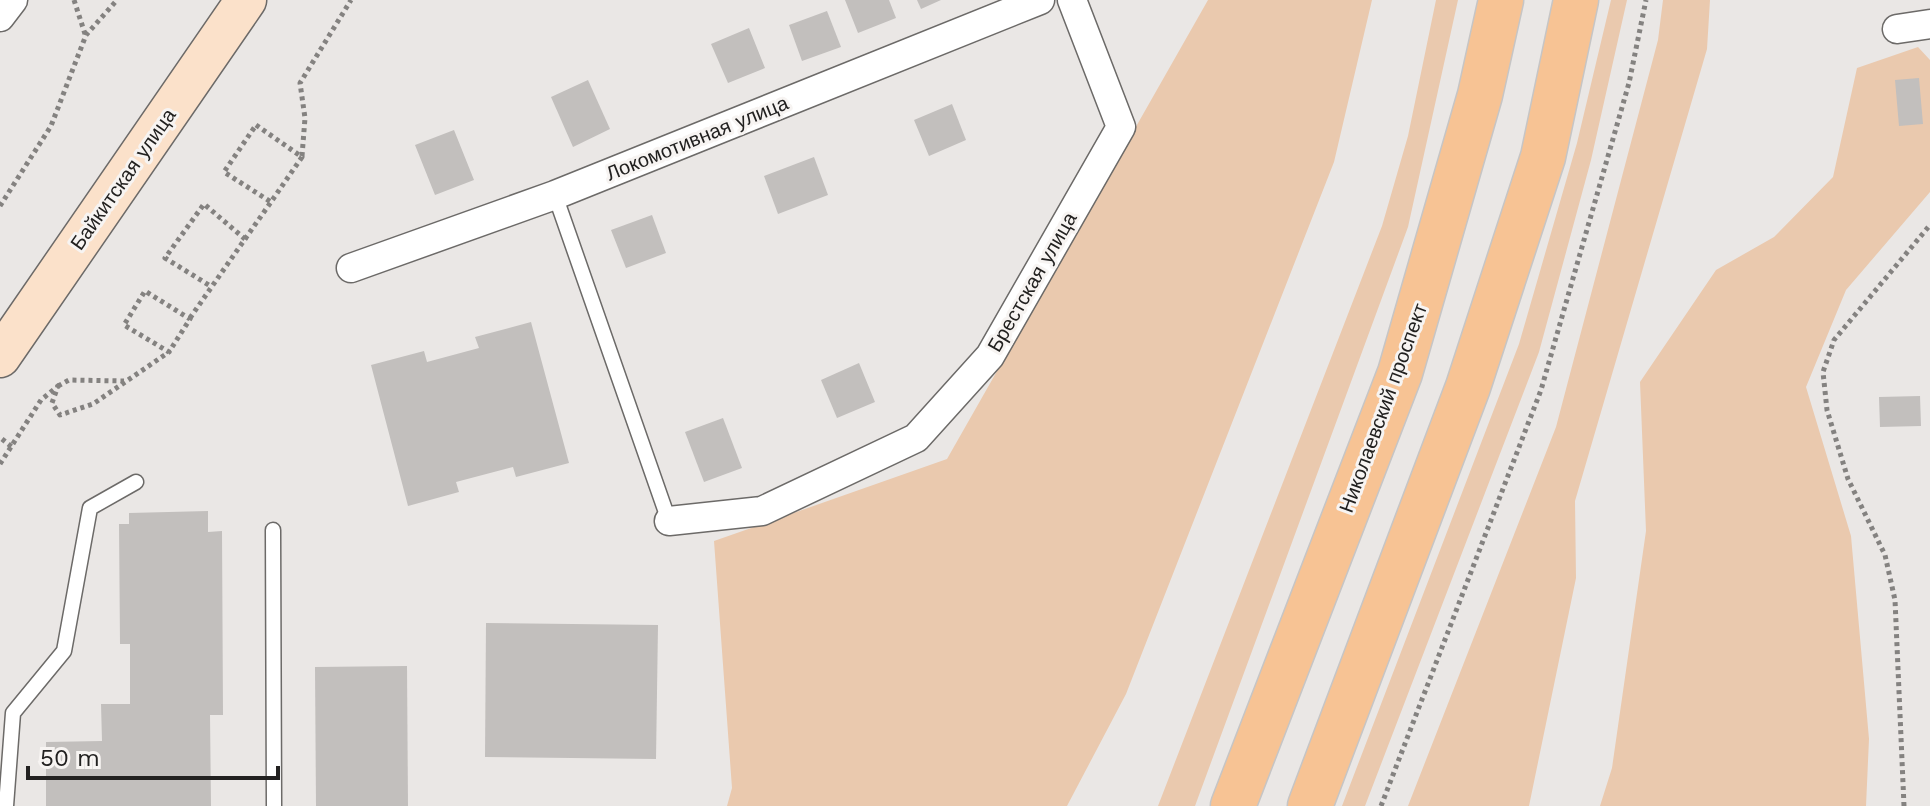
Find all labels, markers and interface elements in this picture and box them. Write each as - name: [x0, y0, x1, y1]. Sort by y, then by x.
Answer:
- street label: Локомотивная улица: [602, 90, 792, 186]
- street label: Байкитская улица: [65, 103, 181, 254]
- street label: Брестская улица: [982, 207, 1082, 356]
- street label: Николаевский проспект: [1334, 300, 1432, 516]
- scale bar: [28, 730, 278, 780]
- text: 50 m: [40, 744, 100, 772]

